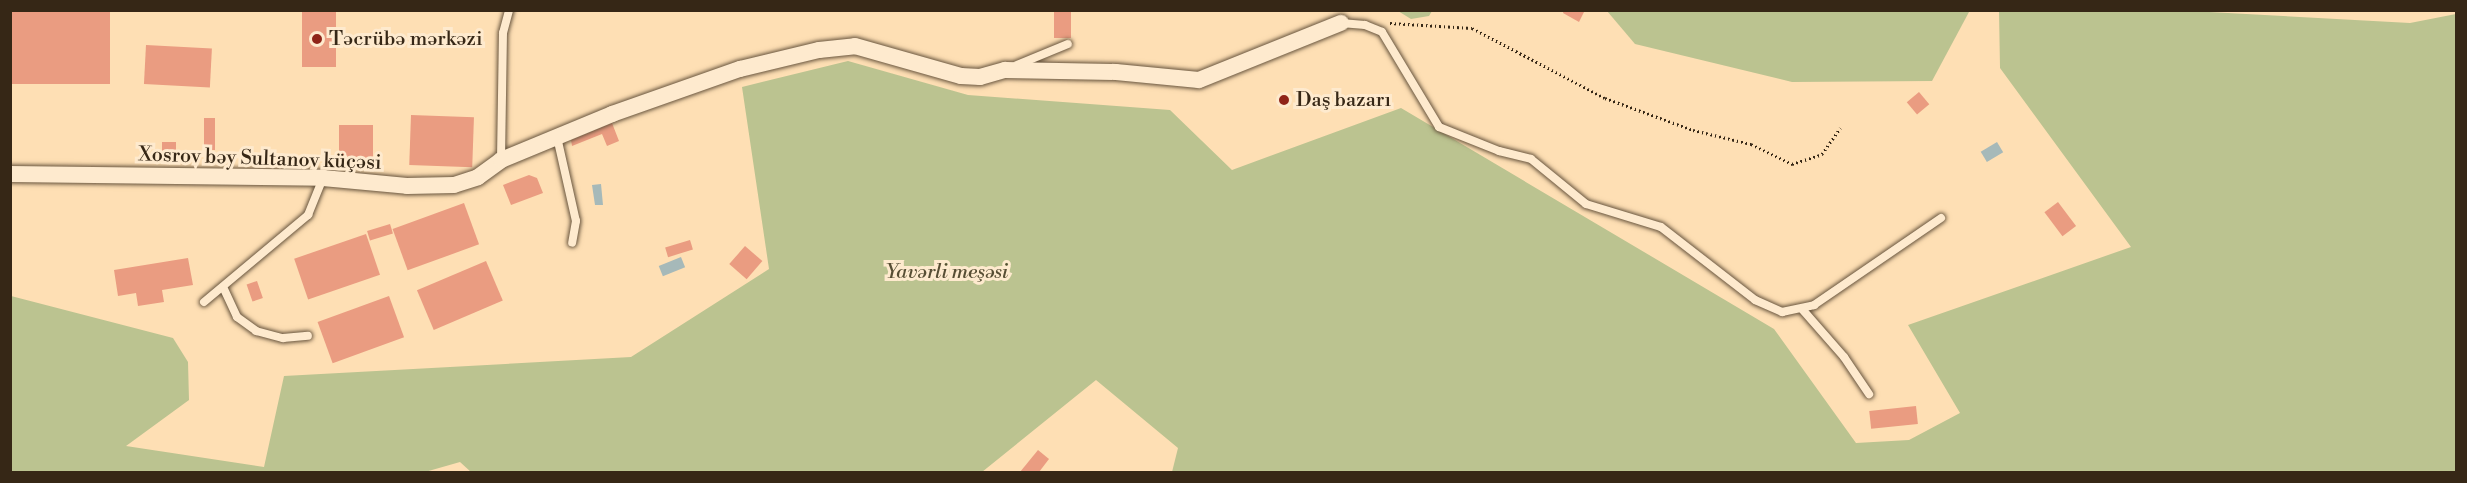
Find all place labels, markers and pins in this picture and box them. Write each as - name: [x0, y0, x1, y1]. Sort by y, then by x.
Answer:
- place label: Təcrübə mərkəzi: [329, 27, 483, 51]
- marker: Təcrübə mərkəzi: [310, 32, 324, 46]
- place label: Daş bazarı: [1296, 88, 1391, 112]
- marker: Daş bazarı: [1277, 93, 1291, 107]

